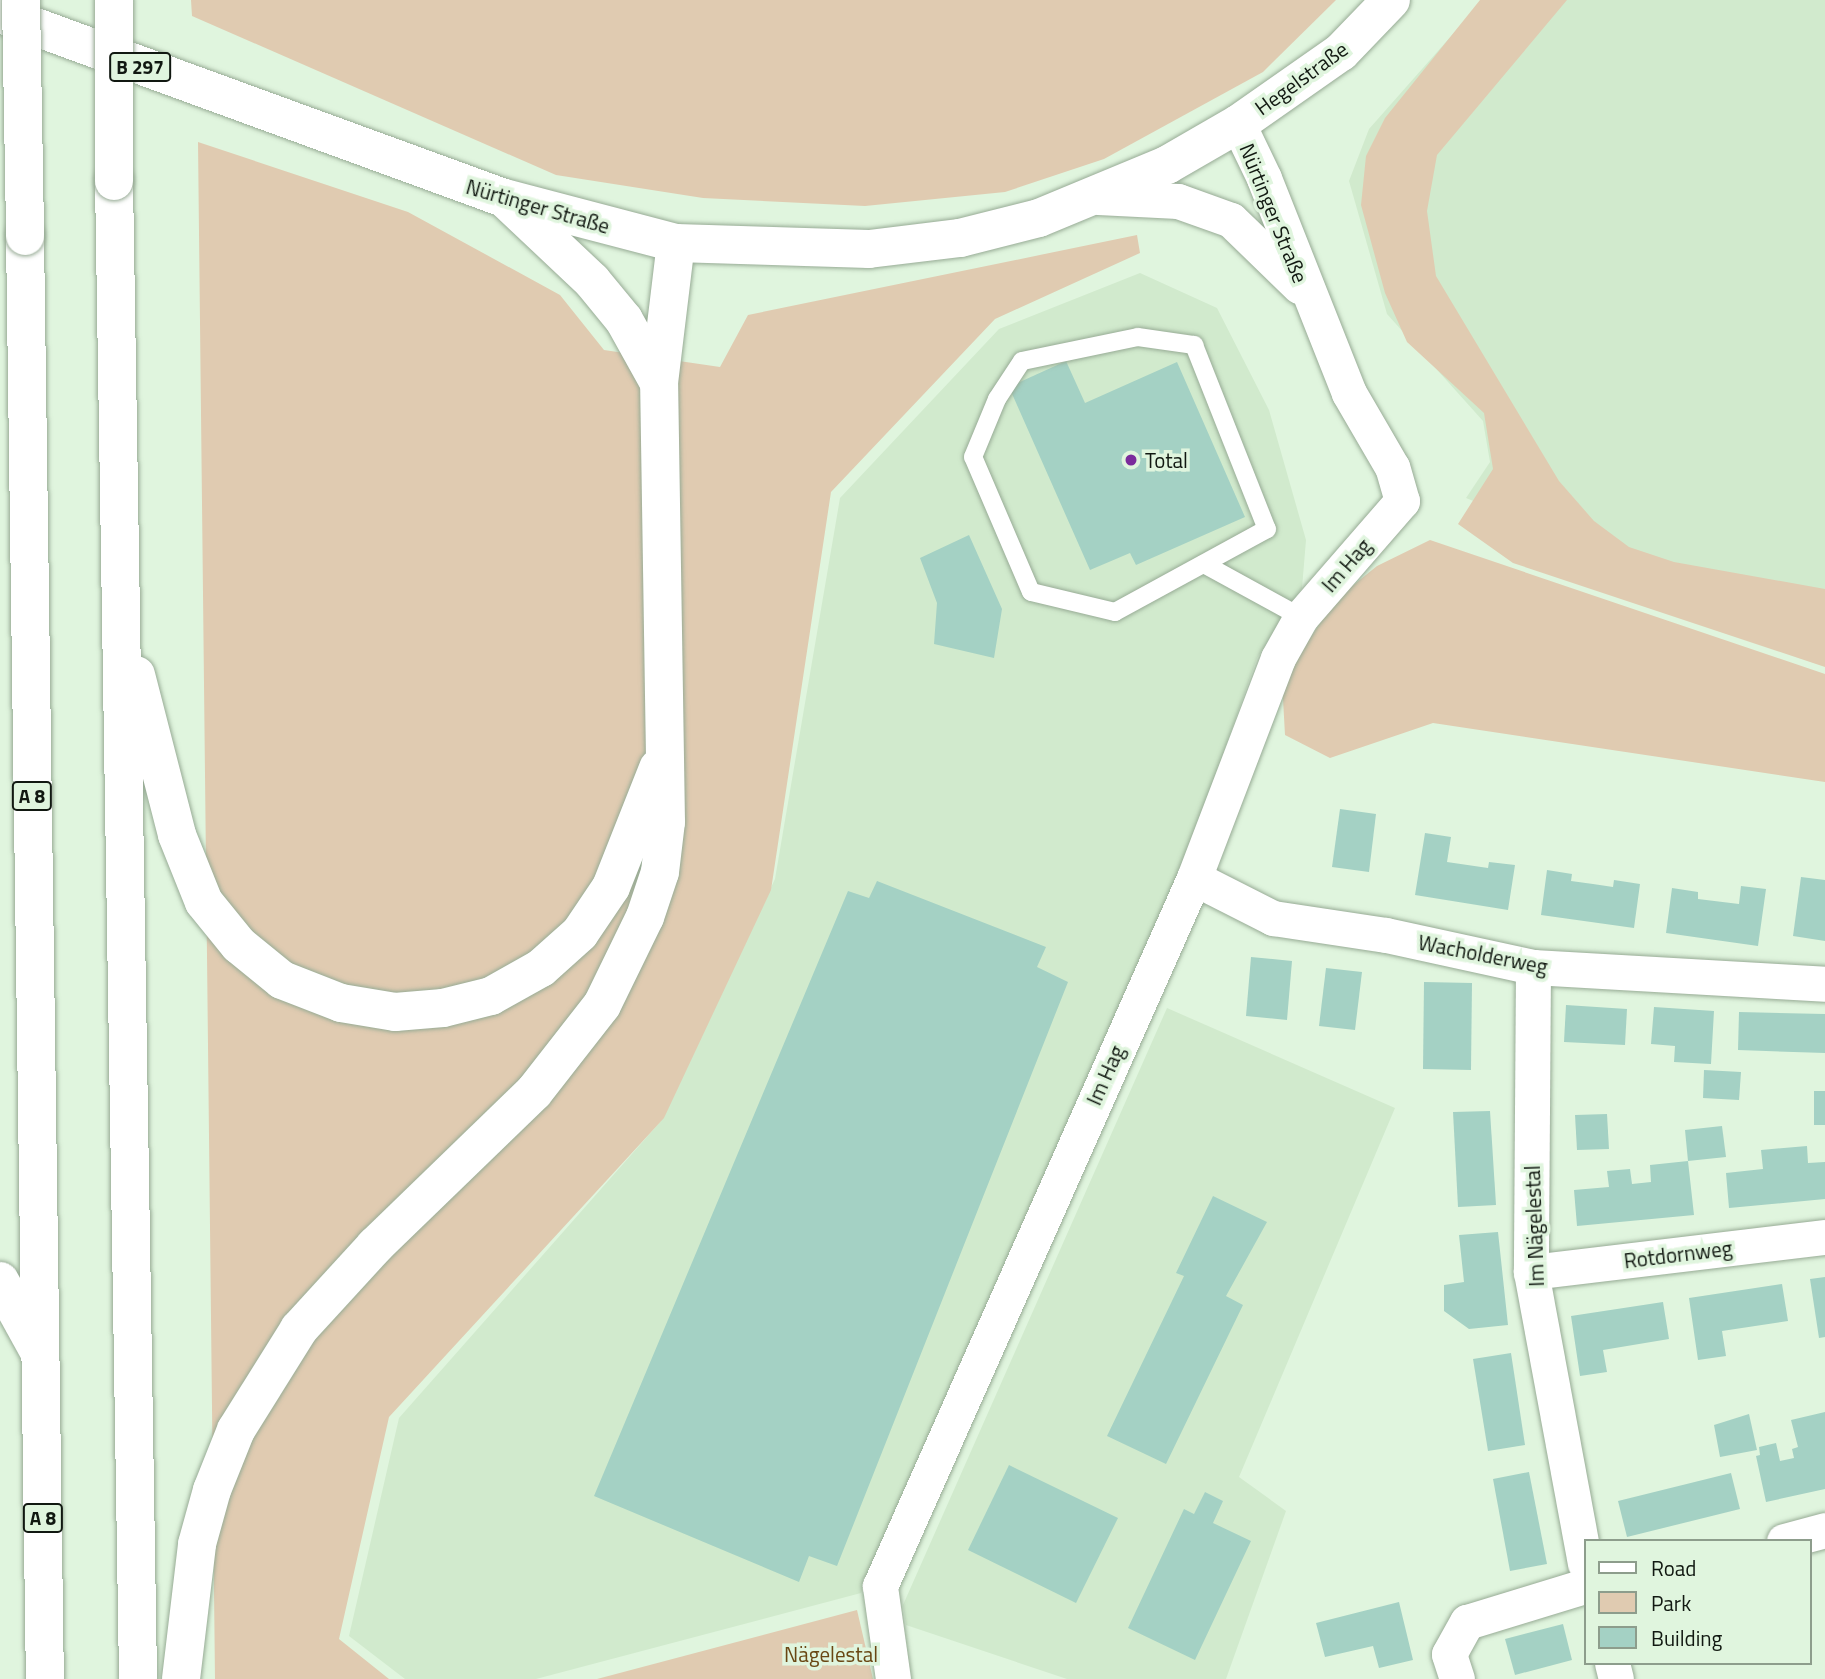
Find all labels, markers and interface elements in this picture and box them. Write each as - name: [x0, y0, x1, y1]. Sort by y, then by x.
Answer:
- street label: Hegelstraße: [1250, 36, 1352, 120]
- road number: B 297: [108, 52, 172, 82]
- street label: Nürtinger Straße: [1235, 140, 1313, 286]
- street label: Nürtinger Straße: [463, 173, 613, 239]
- place label: Total: [1145, 447, 1188, 473]
- marker: Total: [1123, 452, 1139, 468]
- street label: Im Hag: [1316, 533, 1376, 597]
- road number: A 8: [11, 780, 53, 811]
- street label: Wacholderweg: [1416, 929, 1550, 979]
- street label: Im Hag: [1081, 1041, 1129, 1109]
- street label: Im Nägelestal: [1519, 1165, 1549, 1287]
- street label: Rotdornweg: [1622, 1235, 1734, 1273]
- road number: A 8: [22, 1502, 64, 1534]
- legend: [1584, 1539, 1811, 1665]
- text: Road: [1651, 1552, 1696, 1584]
- text: Park: [1651, 1587, 1691, 1619]
- text: Building: [1651, 1622, 1722, 1654]
- park label: Nägelestal: [784, 1641, 878, 1667]

